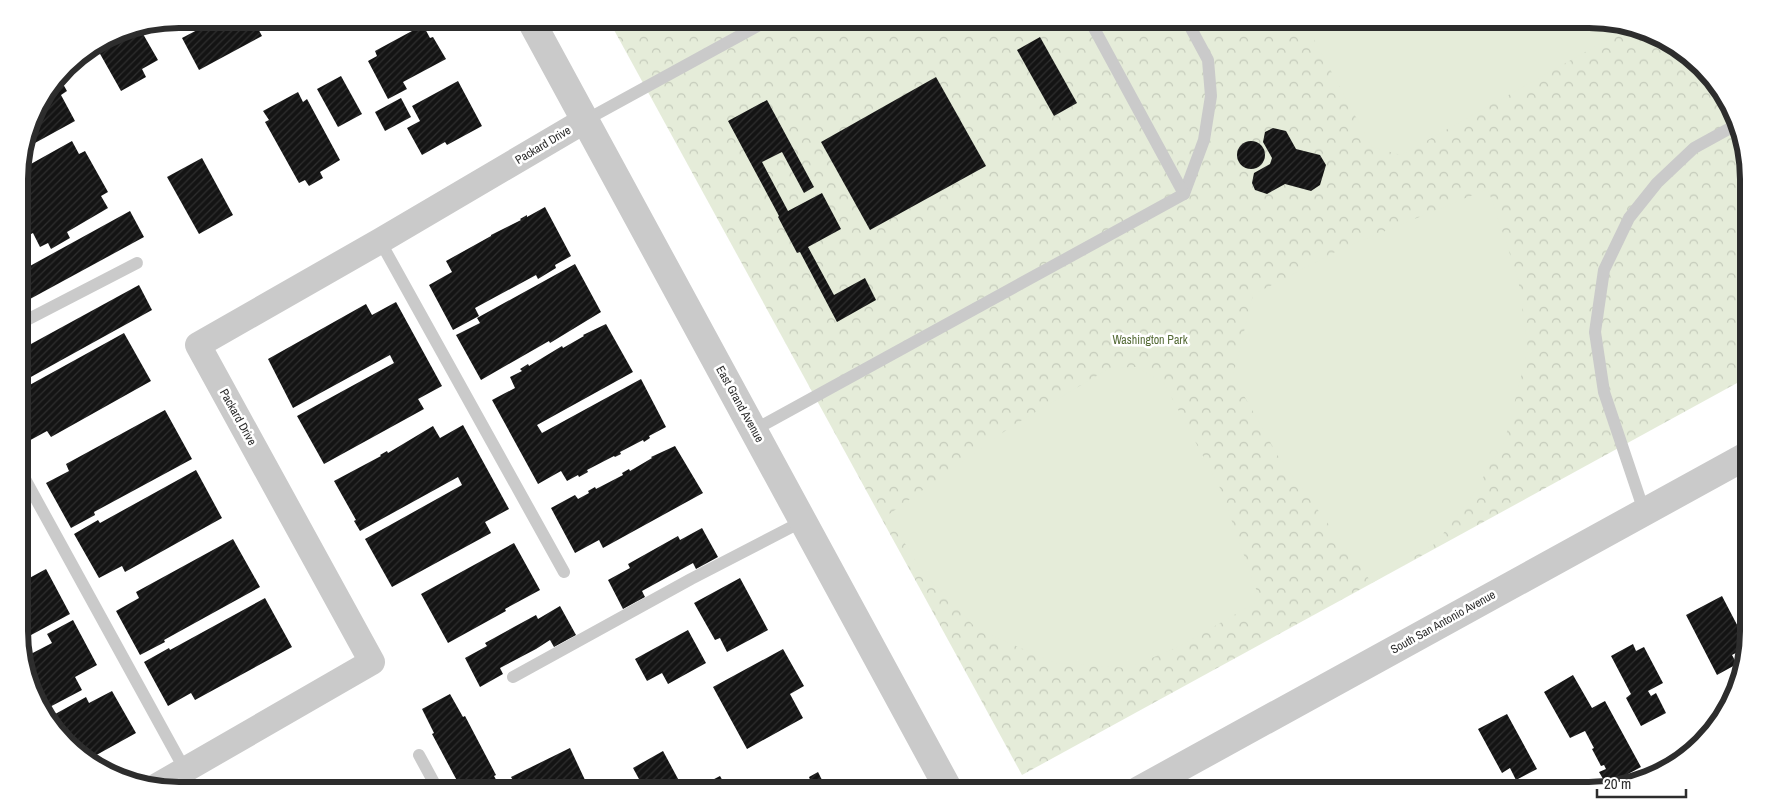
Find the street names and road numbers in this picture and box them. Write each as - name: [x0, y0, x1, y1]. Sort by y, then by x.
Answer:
- street label: Packard Drive: [512, 122, 574, 168]
- street label: East Grand Avenue: [712, 363, 768, 445]
- street label: Packard Drive: [216, 386, 260, 448]
- street label: South San Antonio Avenue: [1388, 587, 1498, 657]

